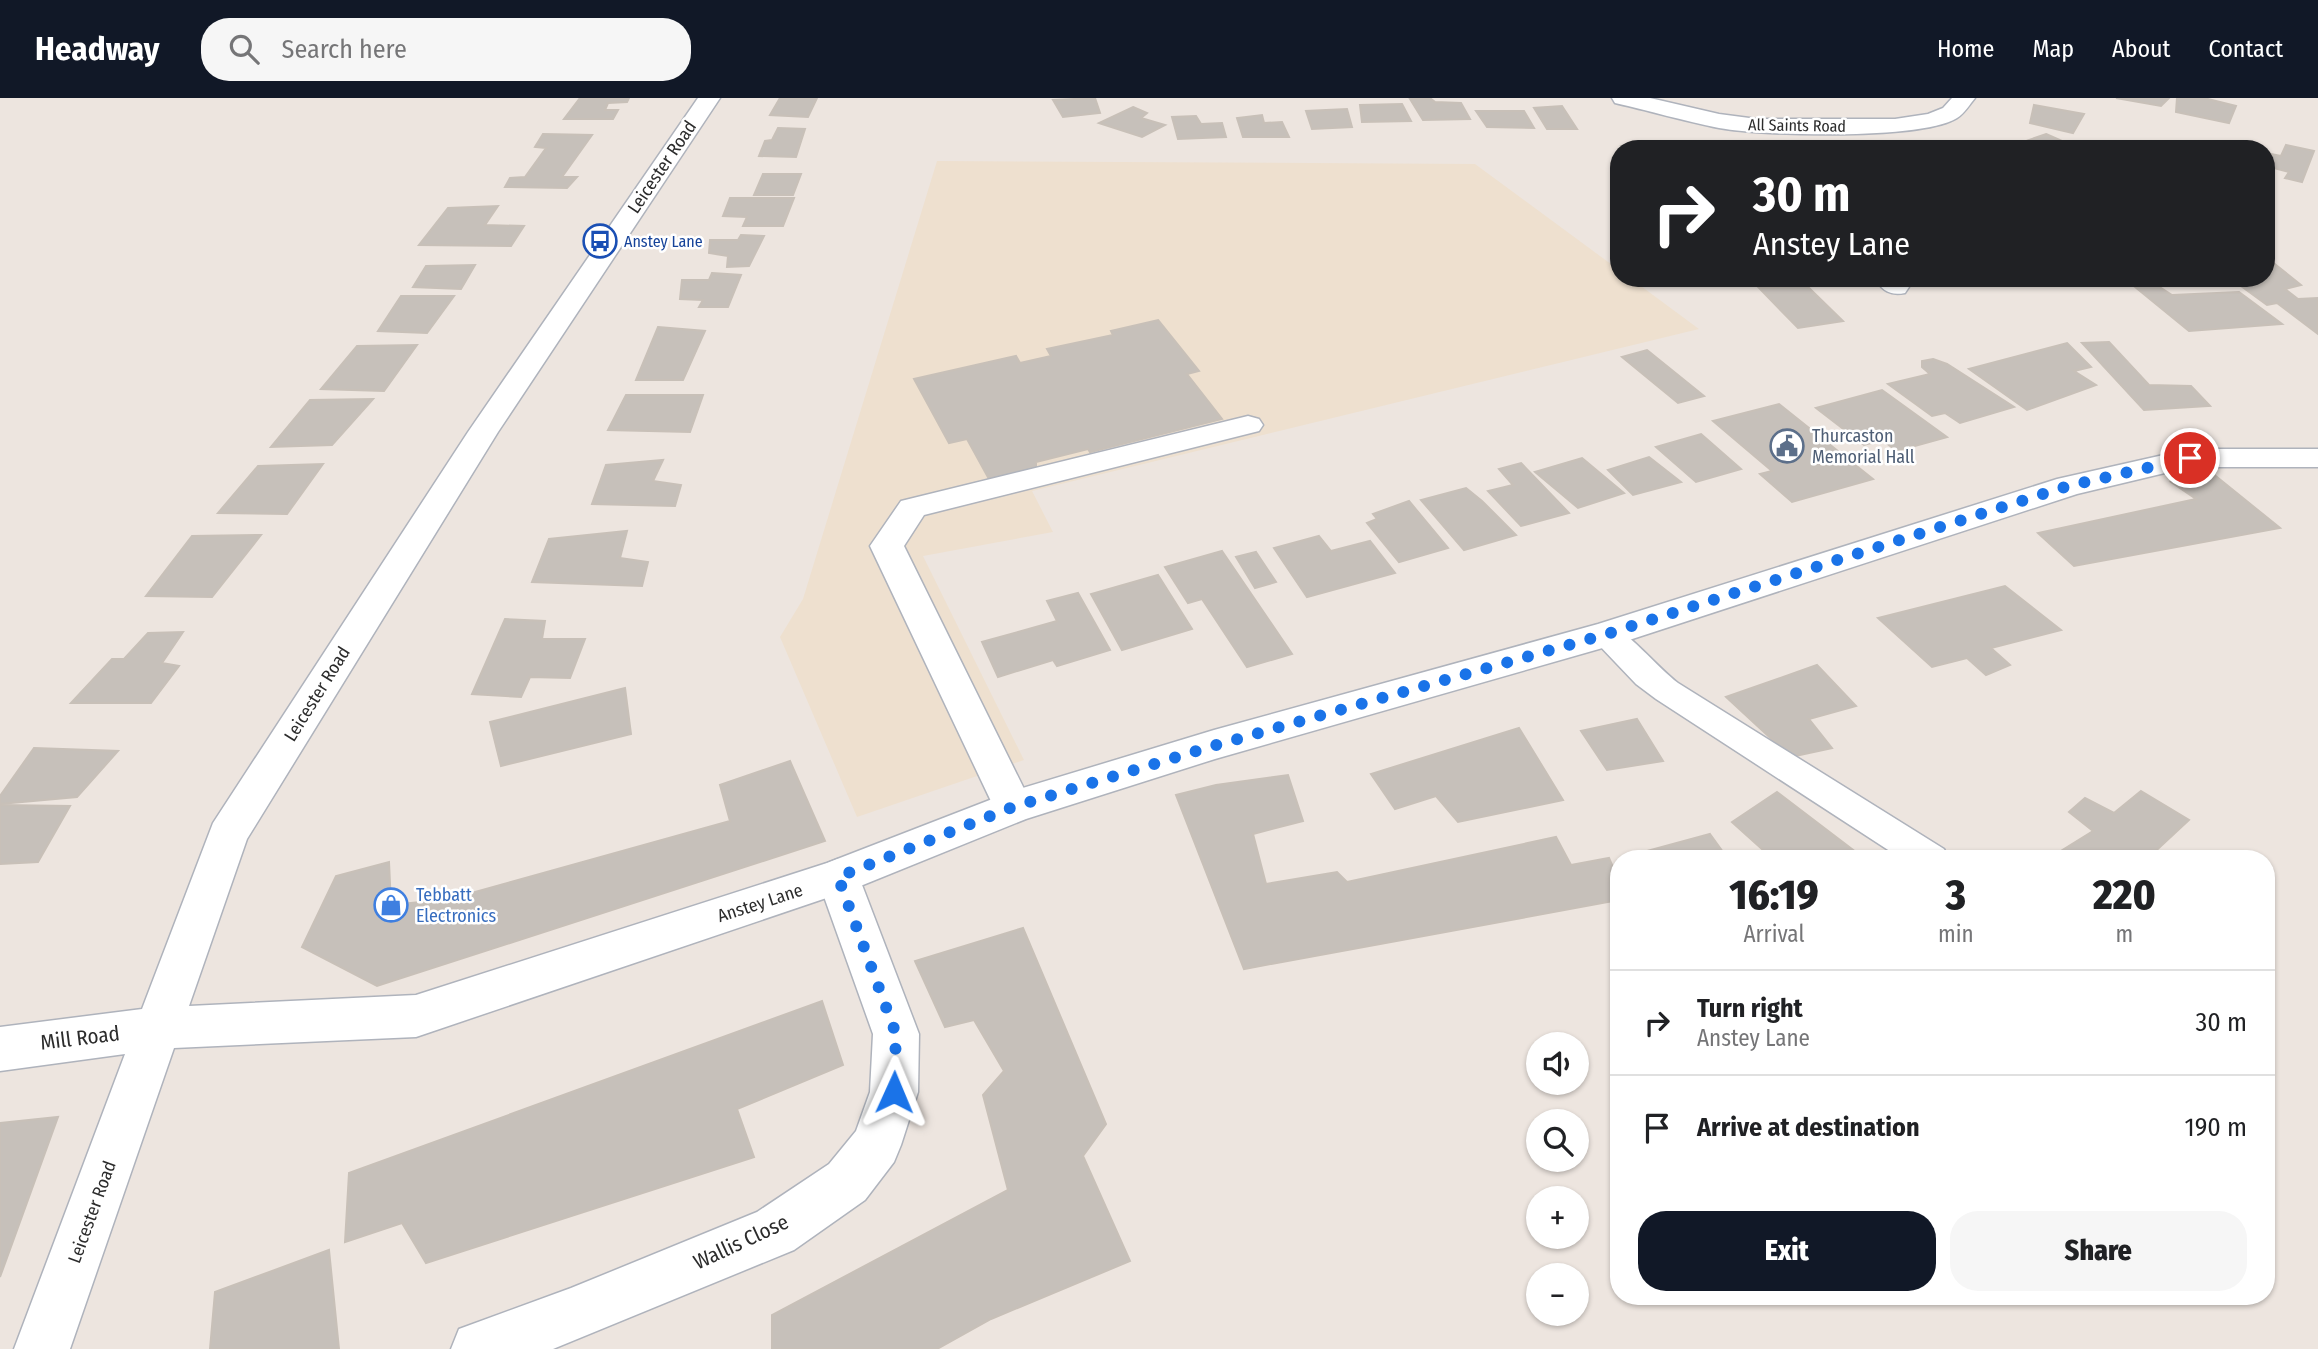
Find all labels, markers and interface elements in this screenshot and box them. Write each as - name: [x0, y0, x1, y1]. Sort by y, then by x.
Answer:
- search box: [201, 18, 691, 81]
- text: Headway: [35, 29, 159, 69]
- icon: search: [225, 30, 263, 68]
- text: Search here: [281, 34, 407, 65]
- text: Home: [1937, 35, 1994, 63]
- text: Map: [2032, 35, 2074, 63]
- text: About: [2112, 35, 2170, 63]
- text: Contact: [2208, 35, 2283, 63]
- street label: All Saints Road: [1748, 115, 1846, 136]
- street label: Leicester Road: [623, 116, 701, 218]
- text: 30 m: [1753, 165, 1851, 224]
- icon: right: [1638, 168, 1729, 259]
- bus stop icon: Anstey Lane: [581, 222, 619, 260]
- text: Anstey Lane: [1753, 225, 1910, 263]
- place label: Anstey Lane: [624, 232, 703, 251]
- place label: Thurcaston Memorial Hall: [1812, 425, 1915, 468]
- public building icon: Thurcaston Memorial Hall: [1768, 427, 1806, 465]
- pin: [2160, 428, 2220, 488]
- icon: arrive: [2171, 439, 2209, 477]
- street label: Leicester Road: [279, 643, 355, 745]
- text: 16:19: [1729, 870, 1819, 920]
- text: 3: [1946, 870, 1966, 920]
- text: 220: [2093, 870, 2156, 920]
- street label: Anstey Lane: [715, 879, 806, 927]
- place label: Tebbatt Electronics: [416, 884, 496, 927]
- shop icon: Tebbatt Electronics: [372, 886, 410, 924]
- text: Arrival: [1743, 920, 1804, 948]
- text: min: [1938, 920, 1974, 948]
- text: m: [2115, 920, 2133, 948]
- text: Turn right: [1697, 993, 1803, 1024]
- icon: right: [1638, 1004, 1676, 1042]
- text: 30 m: [2196, 1007, 2247, 1038]
- street label: Mill Road: [39, 1020, 121, 1056]
- text: Anstey Lane: [1697, 1024, 1810, 1052]
- map controls: [1526, 1032, 1589, 1326]
- button: sound: [1526, 1032, 1589, 1095]
- position arrow: [857, 1055, 931, 1129]
- button: search: [1526, 1109, 1589, 1172]
- icon: arrive: [1638, 1109, 1676, 1147]
- text: Arrive at destination: [1697, 1112, 1920, 1143]
- text: 190 m: [2185, 1112, 2247, 1143]
- street label: Leicester Road: [63, 1158, 121, 1266]
- button: +: [1526, 1186, 1589, 1249]
- street label: Wallis Close: [689, 1209, 793, 1275]
- button: Exit: [1638, 1211, 1936, 1291]
- button: Share: [1950, 1211, 2247, 1291]
- button: −: [1526, 1263, 1589, 1326]

